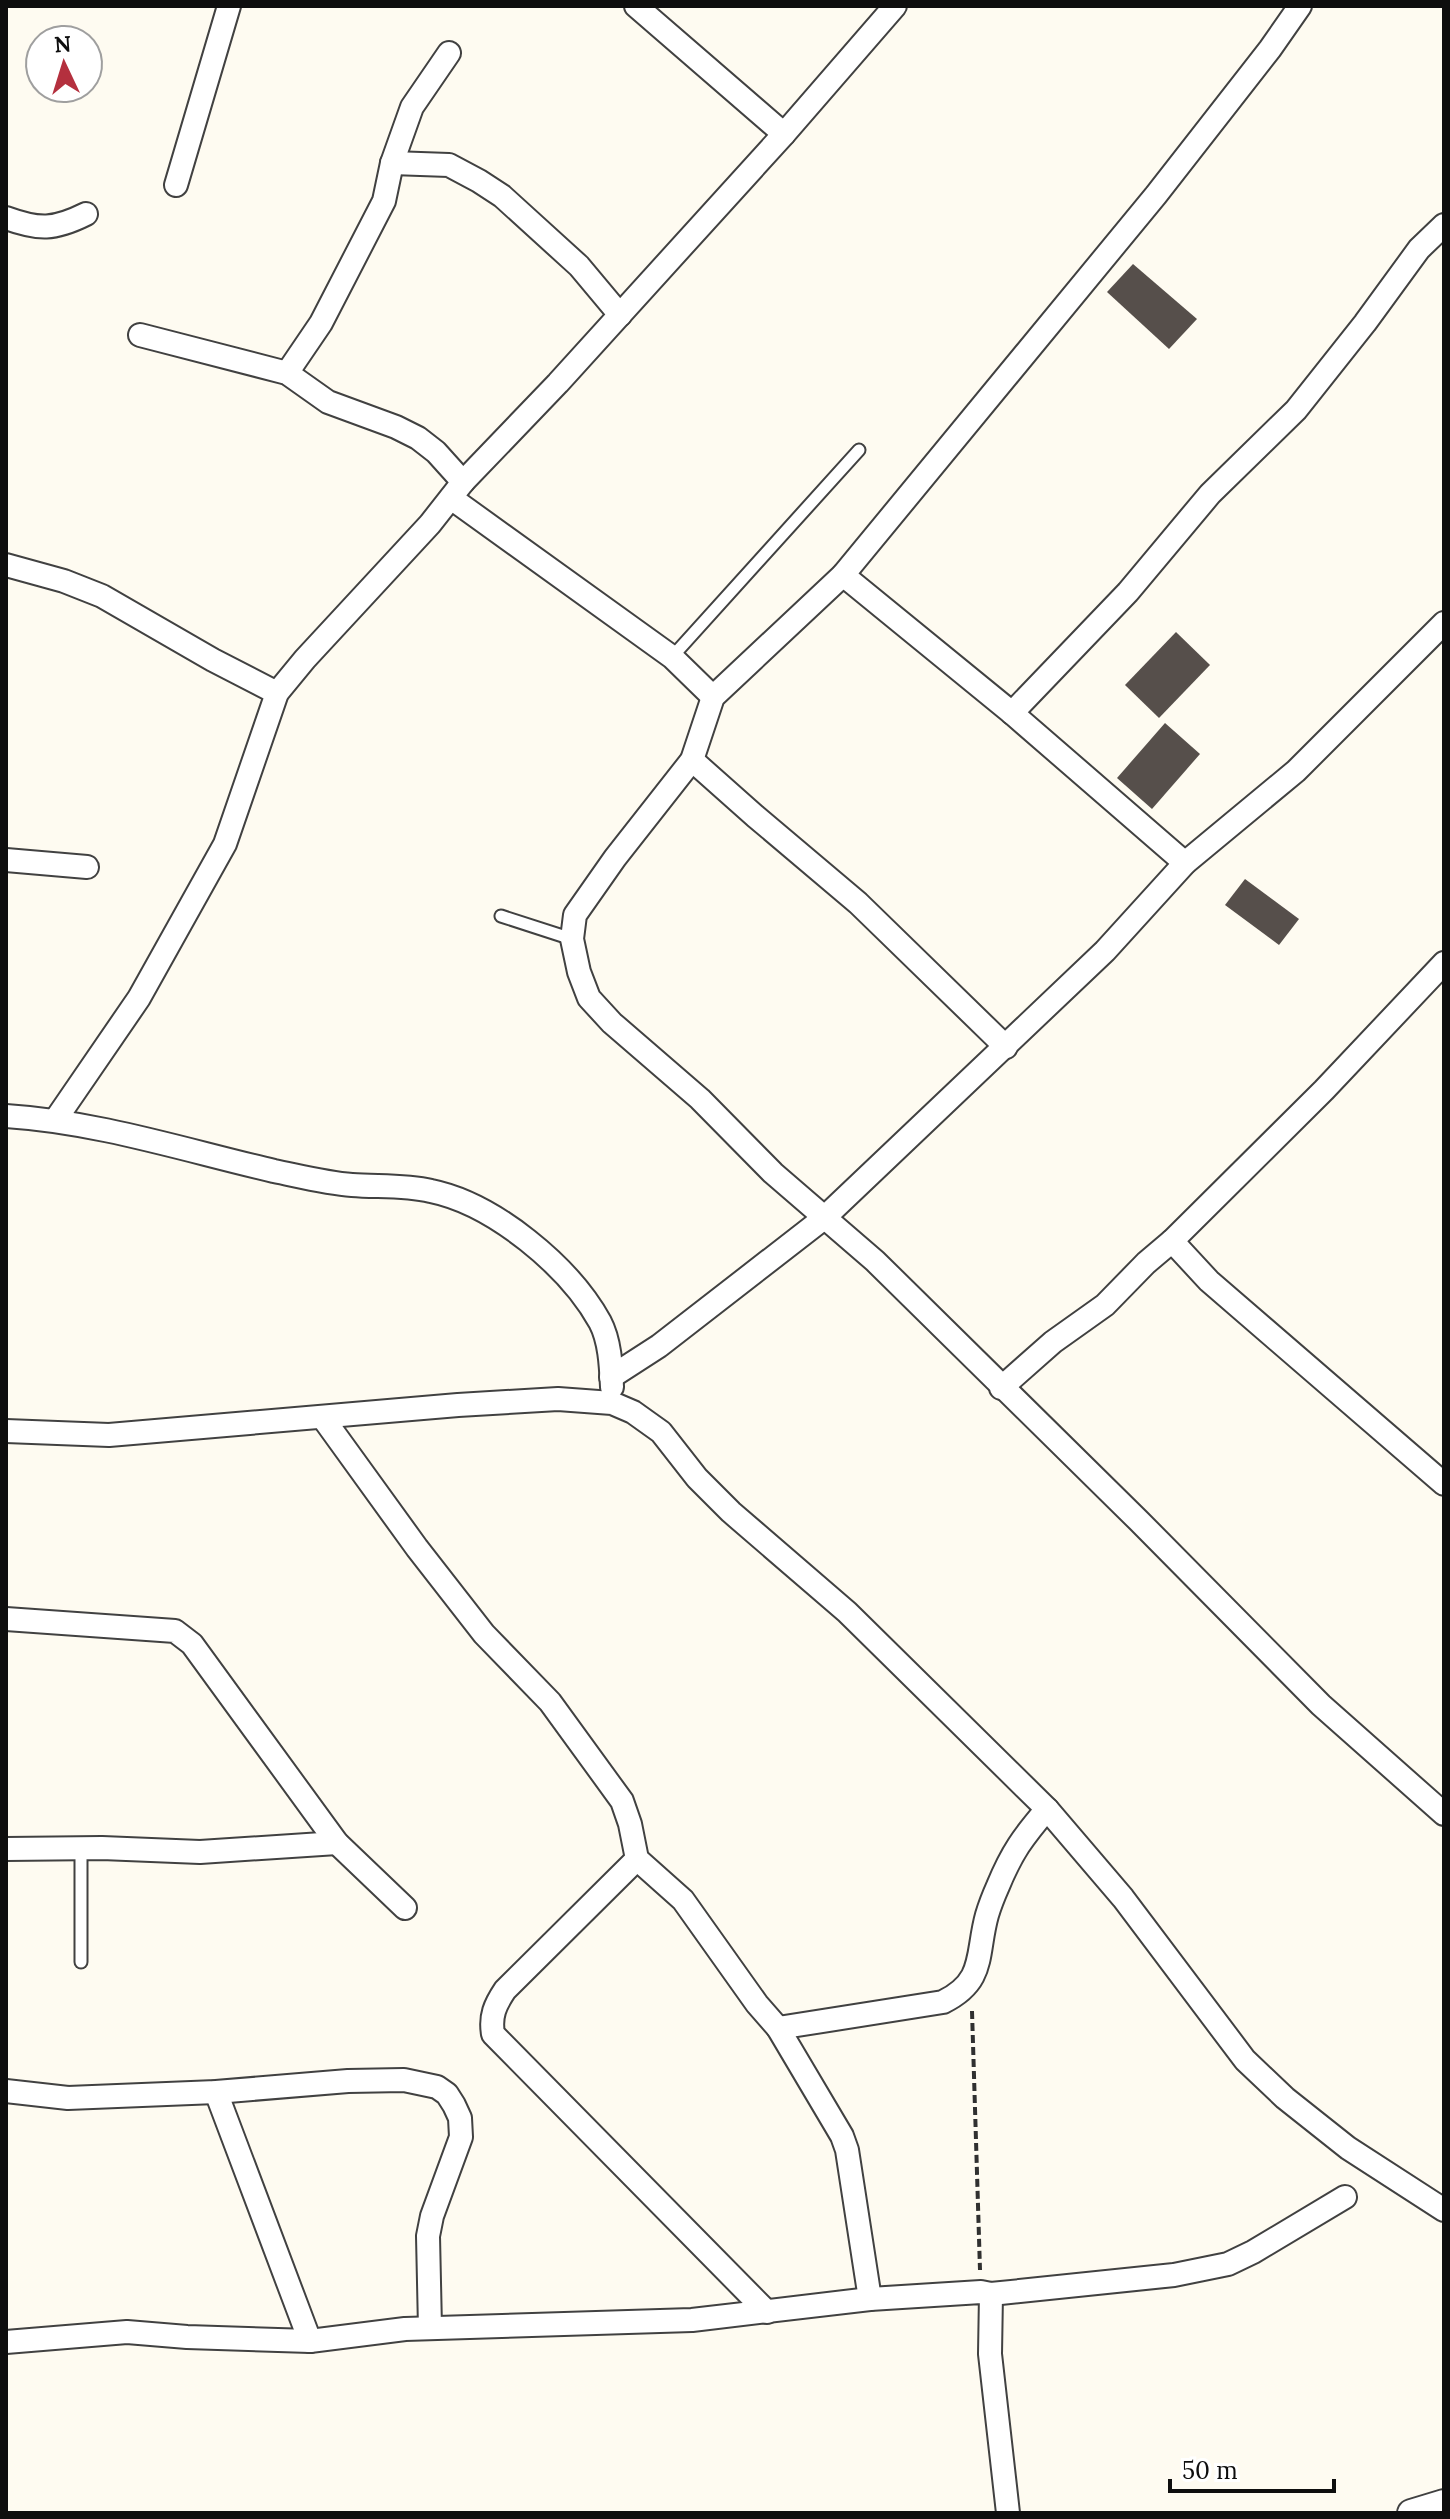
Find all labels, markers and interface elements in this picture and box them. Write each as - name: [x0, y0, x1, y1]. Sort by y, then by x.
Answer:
- north arrow: [24, 24, 104, 104]
- text: N: [53, 29, 72, 59]
- scale bar: [1170, 2443, 1334, 2493]
- text: 50 m: [1182, 2455, 1238, 2486]

